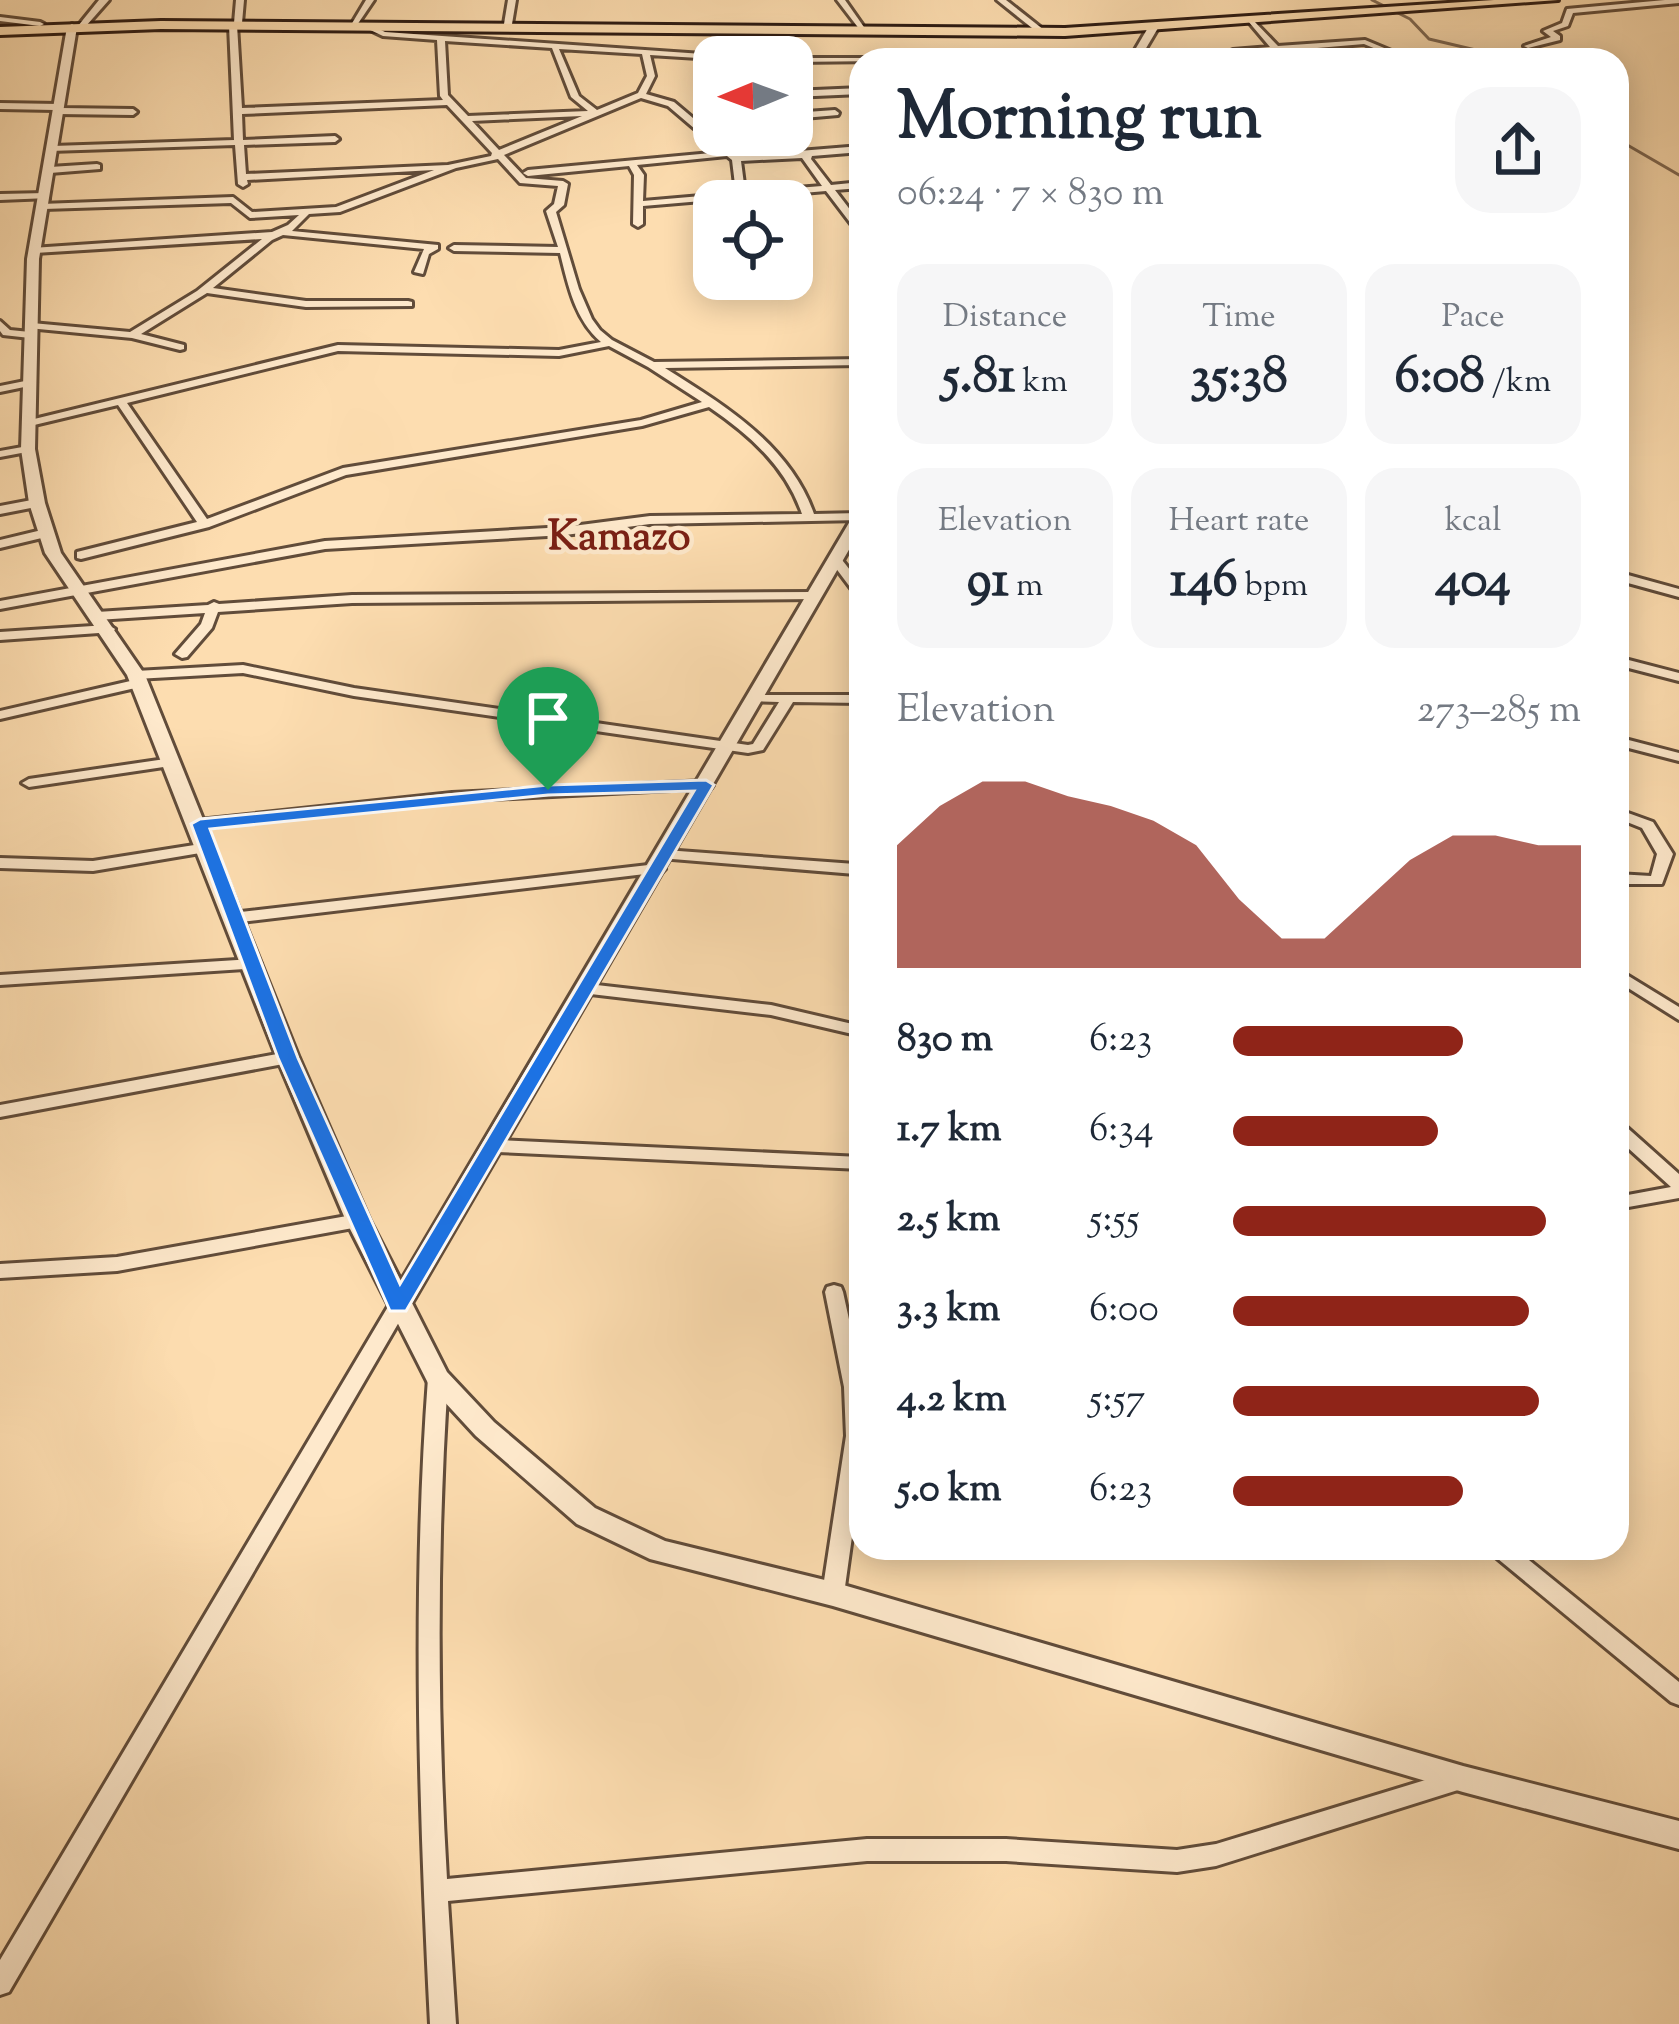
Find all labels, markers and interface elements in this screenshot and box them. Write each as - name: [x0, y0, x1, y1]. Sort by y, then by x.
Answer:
- north arrow: [693, 36, 813, 156]
- map controls: [693, 36, 813, 300]
- text: Morning run: [897, 74, 1262, 169]
- button: share: [1455, 87, 1581, 213]
- text: 06:24 · 7 × 830 m: [897, 167, 1164, 223]
- button: locate: [693, 180, 813, 300]
- text: Distance: [943, 294, 1067, 342]
- text: Time: [1202, 294, 1276, 342]
- text: Pace: [1441, 294, 1505, 342]
- text: 5.81: [942, 342, 1015, 415]
- text: 35:38: [1190, 342, 1288, 415]
- text: 6:08: [1395, 342, 1485, 415]
- text: km: [1015, 359, 1068, 407]
- text: /km: [1485, 359, 1551, 407]
- text: Elevation: [938, 498, 1072, 546]
- text: Heart rate: [1169, 498, 1309, 546]
- text: kcal: [1445, 498, 1501, 546]
- district label: Kamazo: [548, 509, 690, 569]
- text: 91: [967, 546, 1009, 619]
- text: 146: [1170, 546, 1238, 619]
- text: 404: [1435, 546, 1511, 619]
- text: m: [1009, 563, 1043, 611]
- text: bpm: [1238, 563, 1308, 611]
- pin: [497, 667, 599, 790]
- text: Elevation: [897, 684, 1055, 740]
- text: 273–285 m: [1417, 684, 1581, 740]
- icon: arrive: [515, 685, 581, 751]
- text: 830 m: [897, 1013, 993, 1069]
- text: 6:23: [1089, 1013, 1152, 1069]
- text: 1.7 km: [897, 1103, 1001, 1159]
- text: 6:34: [1089, 1103, 1154, 1159]
- text: 2.5 km: [897, 1193, 1000, 1249]
- text: 5:55: [1089, 1193, 1140, 1249]
- text: 3.3 km: [897, 1283, 1000, 1339]
- text: 6:00: [1089, 1283, 1159, 1339]
- text: 4.2 km: [897, 1373, 1007, 1429]
- text: 5:57: [1089, 1373, 1145, 1429]
- text: 5.0 km: [897, 1463, 1002, 1519]
- text: 6:23: [1089, 1463, 1152, 1519]

